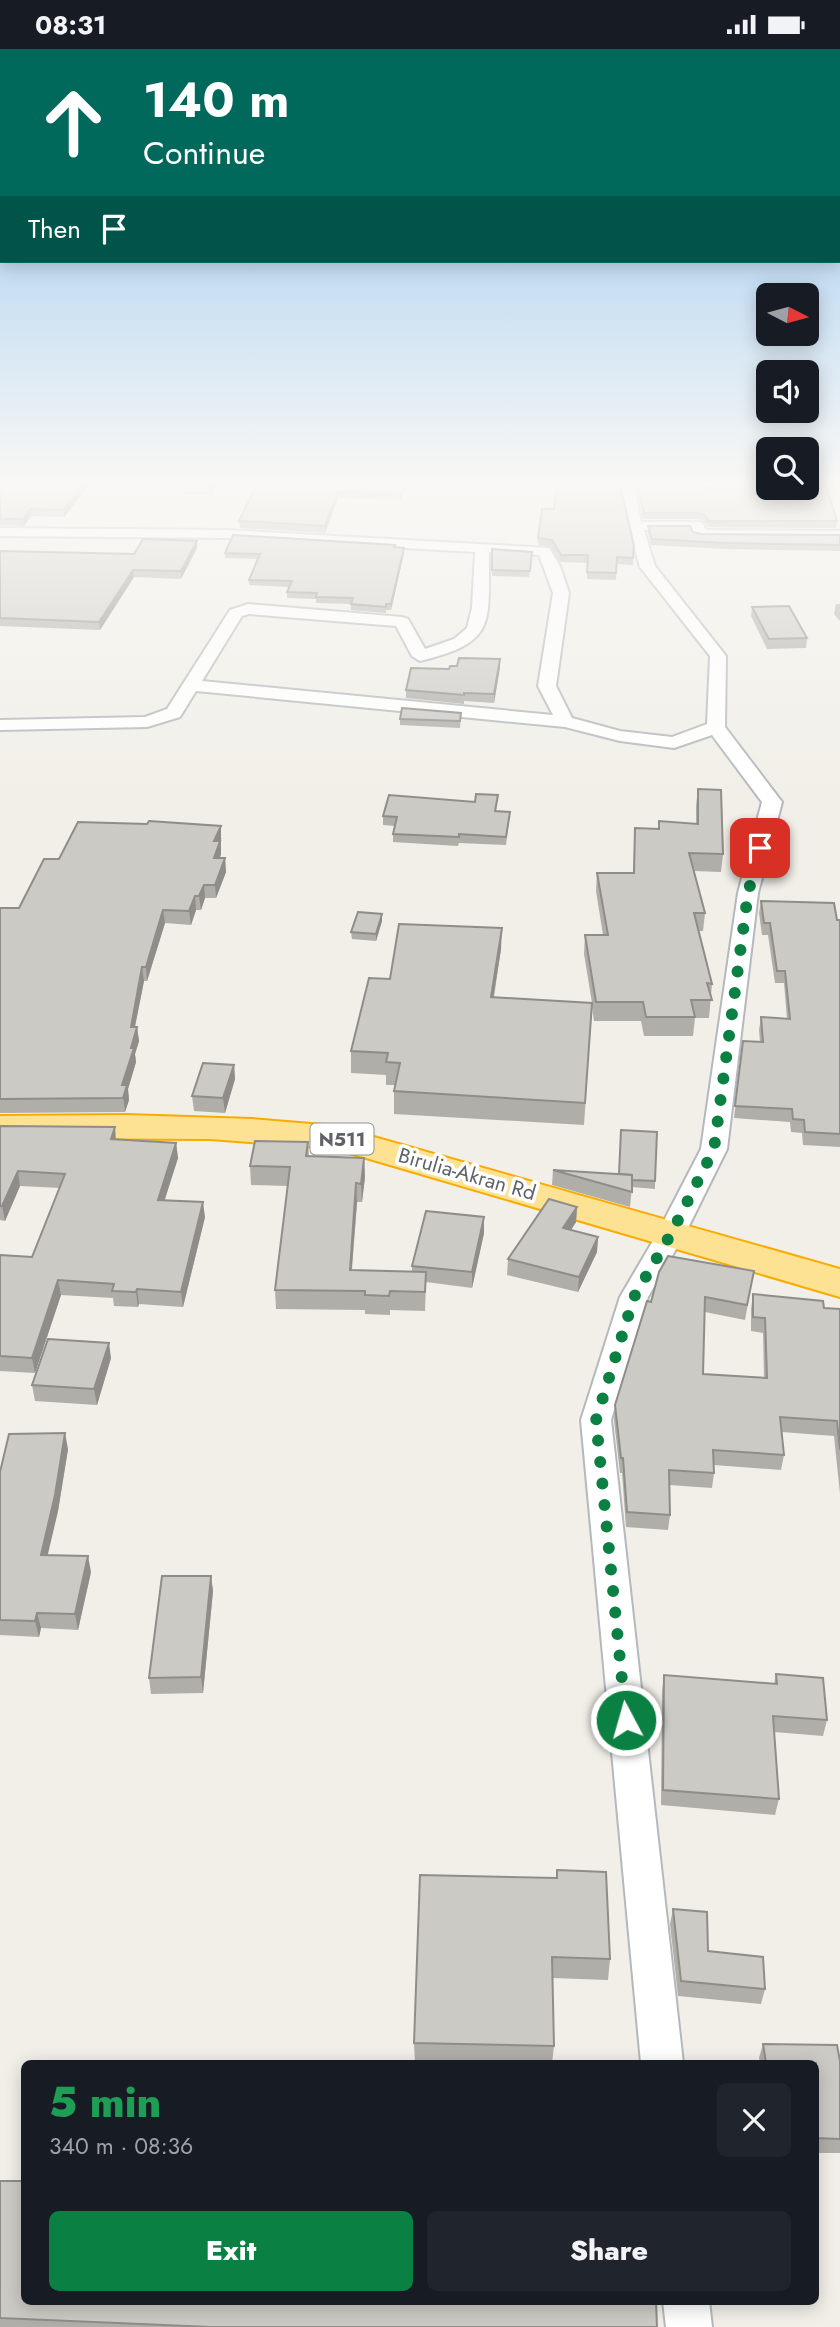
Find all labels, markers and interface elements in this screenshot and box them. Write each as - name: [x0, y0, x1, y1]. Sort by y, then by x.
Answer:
- text: 08:31: [35, 6, 106, 44]
- text: 140 m: [143, 65, 289, 135]
- icon: ahead: [28, 77, 119, 168]
- text: Continue: [143, 130, 265, 176]
- text: Then: [28, 210, 81, 248]
- icon: arrive: [95, 210, 133, 248]
- north arrow: [756, 283, 819, 347]
- map controls: [756, 283, 819, 500]
- button: sound: [756, 360, 819, 423]
- button: search: [756, 437, 819, 500]
- pin: [730, 818, 790, 878]
- icon: arrive: [741, 829, 779, 867]
- road number: N511: [310, 1123, 374, 1155]
- street label: Birulia-Akran Rd: [395, 1140, 539, 1208]
- position arrow: [589, 1683, 663, 1757]
- text: 5 min: [49, 2072, 161, 2133]
- button: close: [717, 2083, 791, 2157]
- text: 340 m · 08:36: [49, 2129, 193, 2163]
- button: Exit: [49, 2211, 413, 2291]
- button: Share: [427, 2211, 791, 2291]

